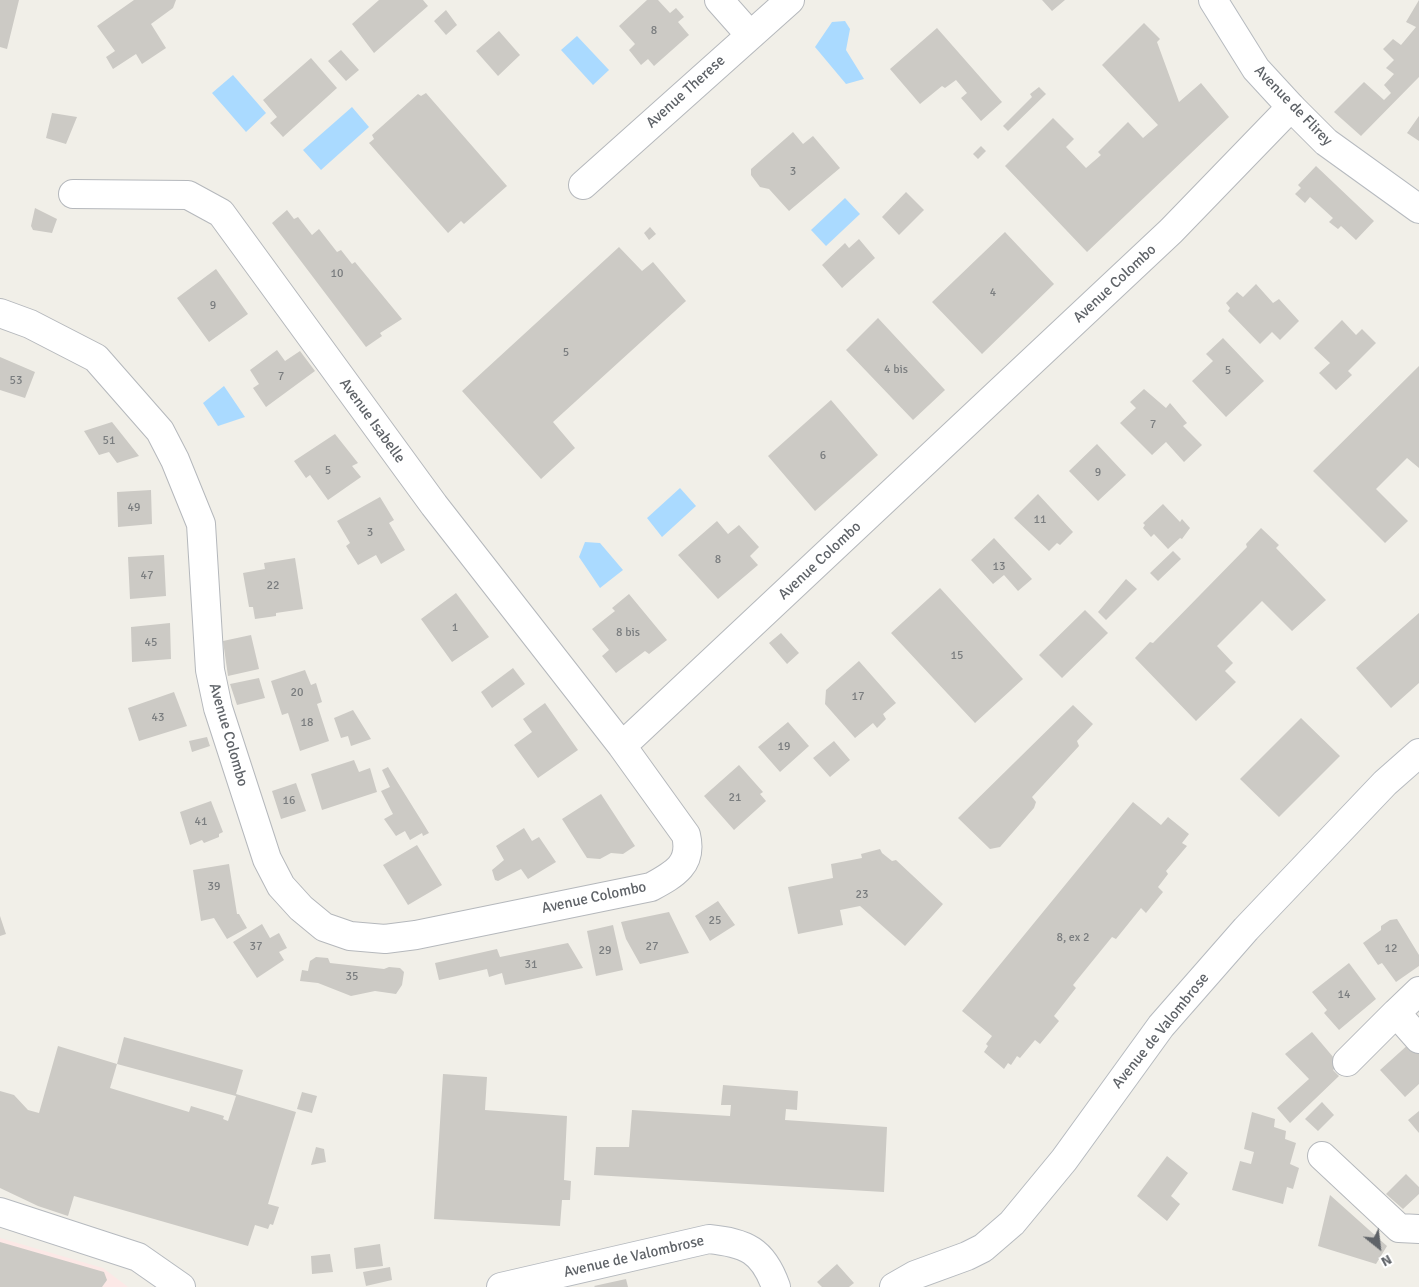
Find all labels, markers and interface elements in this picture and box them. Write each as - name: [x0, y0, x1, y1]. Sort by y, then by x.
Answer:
- house number: 8: [651, 24, 657, 38]
- street label: Avenue Therese: [643, 52, 729, 132]
- street label: Avenue de Flirey: [1250, 62, 1336, 150]
- house number: 3: [790, 165, 796, 179]
- street label: Avenue Colombo: [1070, 241, 1160, 327]
- house number: 10: [331, 267, 343, 281]
- house number: 4: [990, 286, 996, 300]
- house number: 9: [210, 299, 216, 313]
- house number: 5: [563, 346, 569, 360]
- house number: 4 bis: [884, 363, 908, 377]
- house number: 5: [1225, 364, 1231, 378]
- house number: 7: [278, 370, 284, 384]
- house number: 53: [10, 374, 22, 388]
- street label: Avenue Isabelle: [335, 375, 409, 467]
- house number: 7: [1150, 418, 1156, 432]
- house number: 51: [103, 434, 115, 448]
- house number: 6: [820, 449, 826, 463]
- house number: 5: [325, 464, 331, 478]
- house number: 9: [1095, 466, 1101, 480]
- house number: 49: [128, 501, 140, 515]
- house number: 11: [1034, 513, 1046, 527]
- street label: Avenue Colombo: [775, 518, 865, 604]
- house number: 3: [367, 526, 373, 540]
- house number: 8: [715, 553, 721, 567]
- house number: 13: [993, 560, 1005, 574]
- house number: 47: [141, 569, 153, 583]
- house number: 22: [267, 579, 279, 593]
- house number: 1: [452, 621, 458, 635]
- house number: 8 bis: [616, 626, 640, 640]
- house number: 45: [145, 636, 157, 650]
- house number: 15: [951, 649, 963, 663]
- street label: Avenue Colombo: [205, 681, 251, 789]
- house number: 20: [291, 686, 303, 700]
- house number: 17: [852, 690, 864, 704]
- house number: 43: [152, 711, 164, 725]
- house number: 18: [301, 716, 313, 730]
- house number: 19: [778, 740, 790, 754]
- house number: 21: [729, 791, 741, 805]
- house number: 16: [283, 794, 295, 808]
- house number: 41: [195, 815, 207, 829]
- street label: Avenue Colombo: [540, 878, 648, 918]
- house number: 39: [208, 880, 220, 894]
- house number: 23: [856, 888, 868, 902]
- house number: 25: [709, 914, 721, 928]
- house number: 8, ex 2: [1057, 931, 1089, 945]
- house number: 37: [250, 940, 262, 954]
- house number: 27: [646, 940, 658, 954]
- house number: 12: [1385, 942, 1397, 956]
- house number: 29: [599, 944, 611, 958]
- house number: 31: [525, 958, 537, 972]
- house number: 35: [346, 970, 358, 984]
- street label: Avenue de Valombrose: [1109, 970, 1213, 1092]
- house number: 14: [1338, 988, 1350, 1002]
- north arrow: [1354, 1222, 1404, 1272]
- street label: Avenue de Valombrose: [562, 1232, 706, 1282]
- text: N: [1378, 1251, 1395, 1270]

